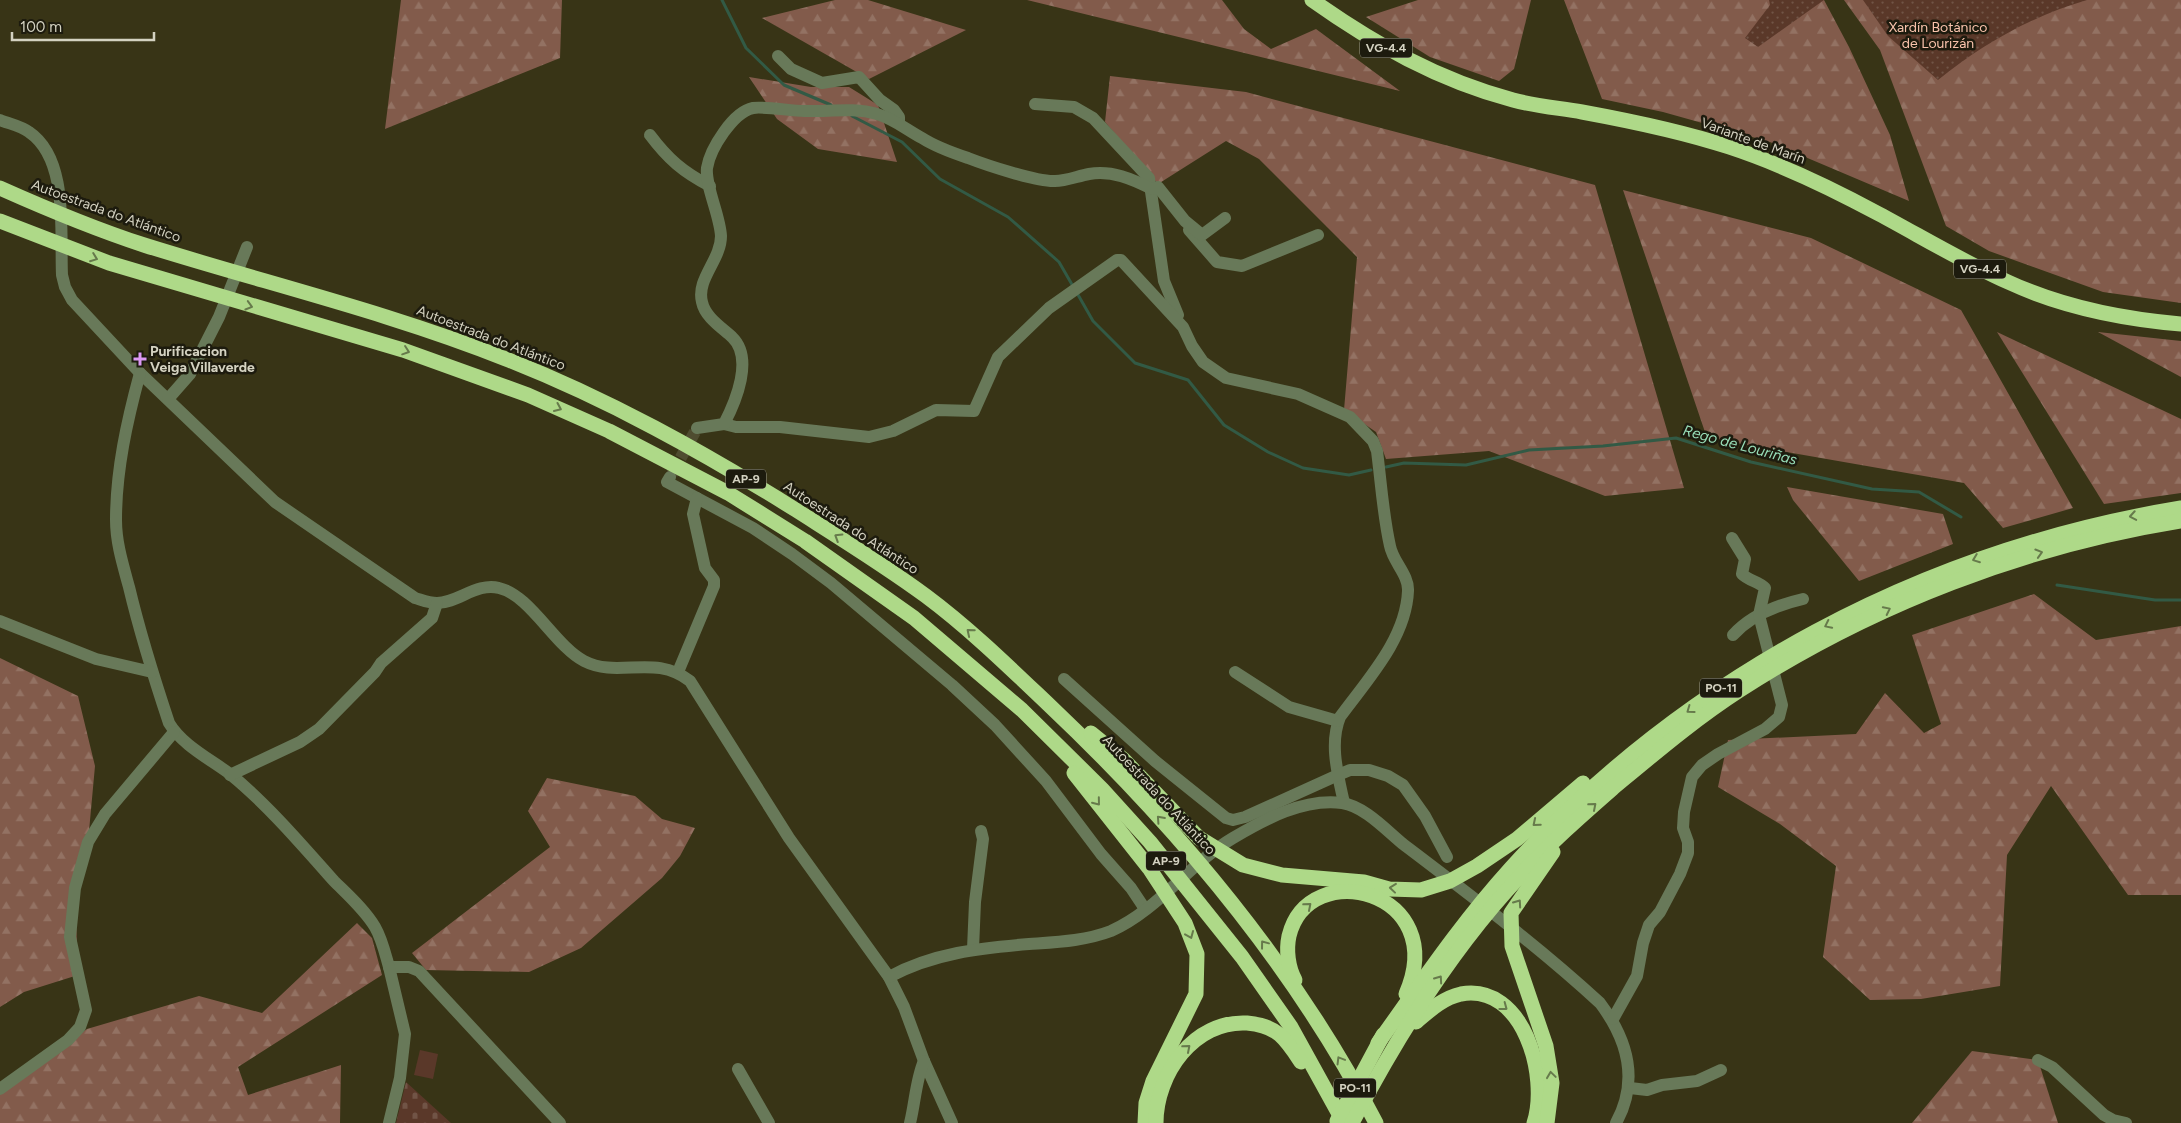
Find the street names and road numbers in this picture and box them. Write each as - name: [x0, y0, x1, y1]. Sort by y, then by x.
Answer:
- road number: VG-4.4: [1360, 38, 1412, 58]
- street label: Variante de Marín: [1699, 114, 1808, 168]
- street label: Autoestrada do Atlántico: [29, 176, 183, 246]
- road number: VG-4.4: [1954, 260, 2006, 278]
- street label: Autoestrada do Atlántico: [414, 302, 568, 374]
- road number: AP-9: [726, 469, 766, 488]
- street label: Autoestrada do Atlántico: [780, 478, 922, 578]
- road number: PO-11: [1700, 678, 1742, 698]
- street label: Autoestrada do Atlántico: [1099, 732, 1219, 858]
- road number: AP-9: [1146, 851, 1186, 870]
- road number: PO-11: [1334, 1078, 1376, 1098]

